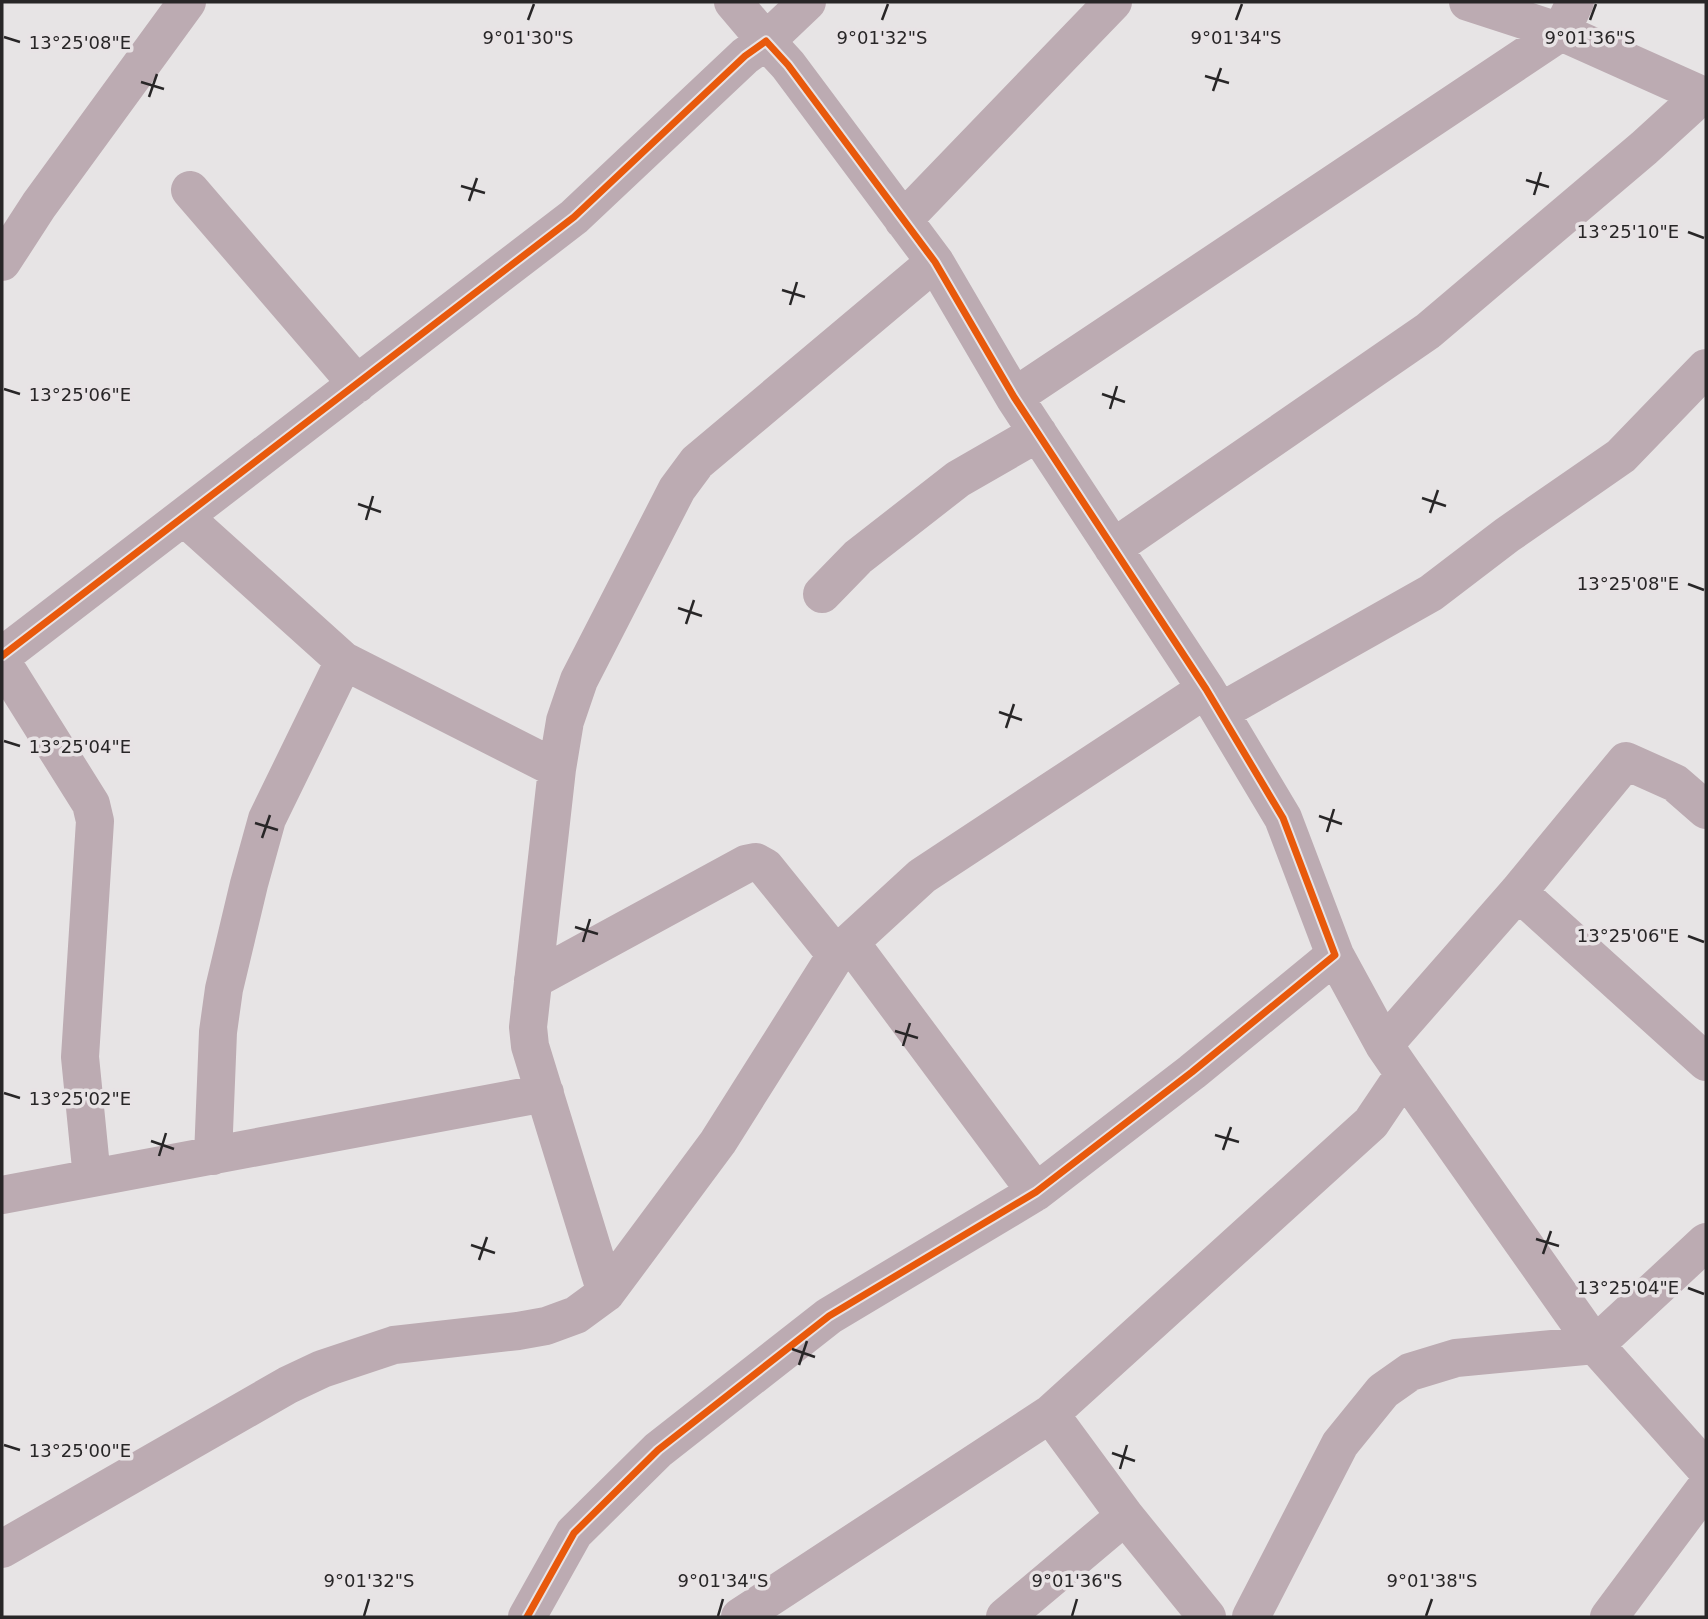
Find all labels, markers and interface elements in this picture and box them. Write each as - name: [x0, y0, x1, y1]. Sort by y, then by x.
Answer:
- text: 9°01'30"S: [483, 27, 573, 48]
- text: 9°01'32"S: [837, 27, 927, 48]
- text: 9°01'34"S: [1191, 27, 1281, 48]
- text: 9°01'36"S: [1545, 27, 1635, 48]
- text: 13°25'08"E: [29, 32, 131, 53]
- text: 13°25'10"E: [1577, 221, 1679, 242]
- text: 13°25'06"E: [29, 384, 131, 405]
- text: 13°25'08"E: [1577, 573, 1679, 594]
- text: 13°25'04"E: [29, 736, 131, 757]
- text: 13°25'06"E: [1577, 925, 1679, 946]
- text: 13°25'02"E: [29, 1088, 131, 1109]
- text: 13°25'04"E: [1577, 1277, 1679, 1298]
- text: 13°25'00"E: [29, 1440, 131, 1461]
- text: 9°01'32"S: [324, 1570, 414, 1591]
- text: 9°01'34"S: [678, 1570, 768, 1591]
- text: 9°01'36"S: [1032, 1570, 1122, 1591]
- text: 9°01'38"S: [1387, 1570, 1477, 1591]

